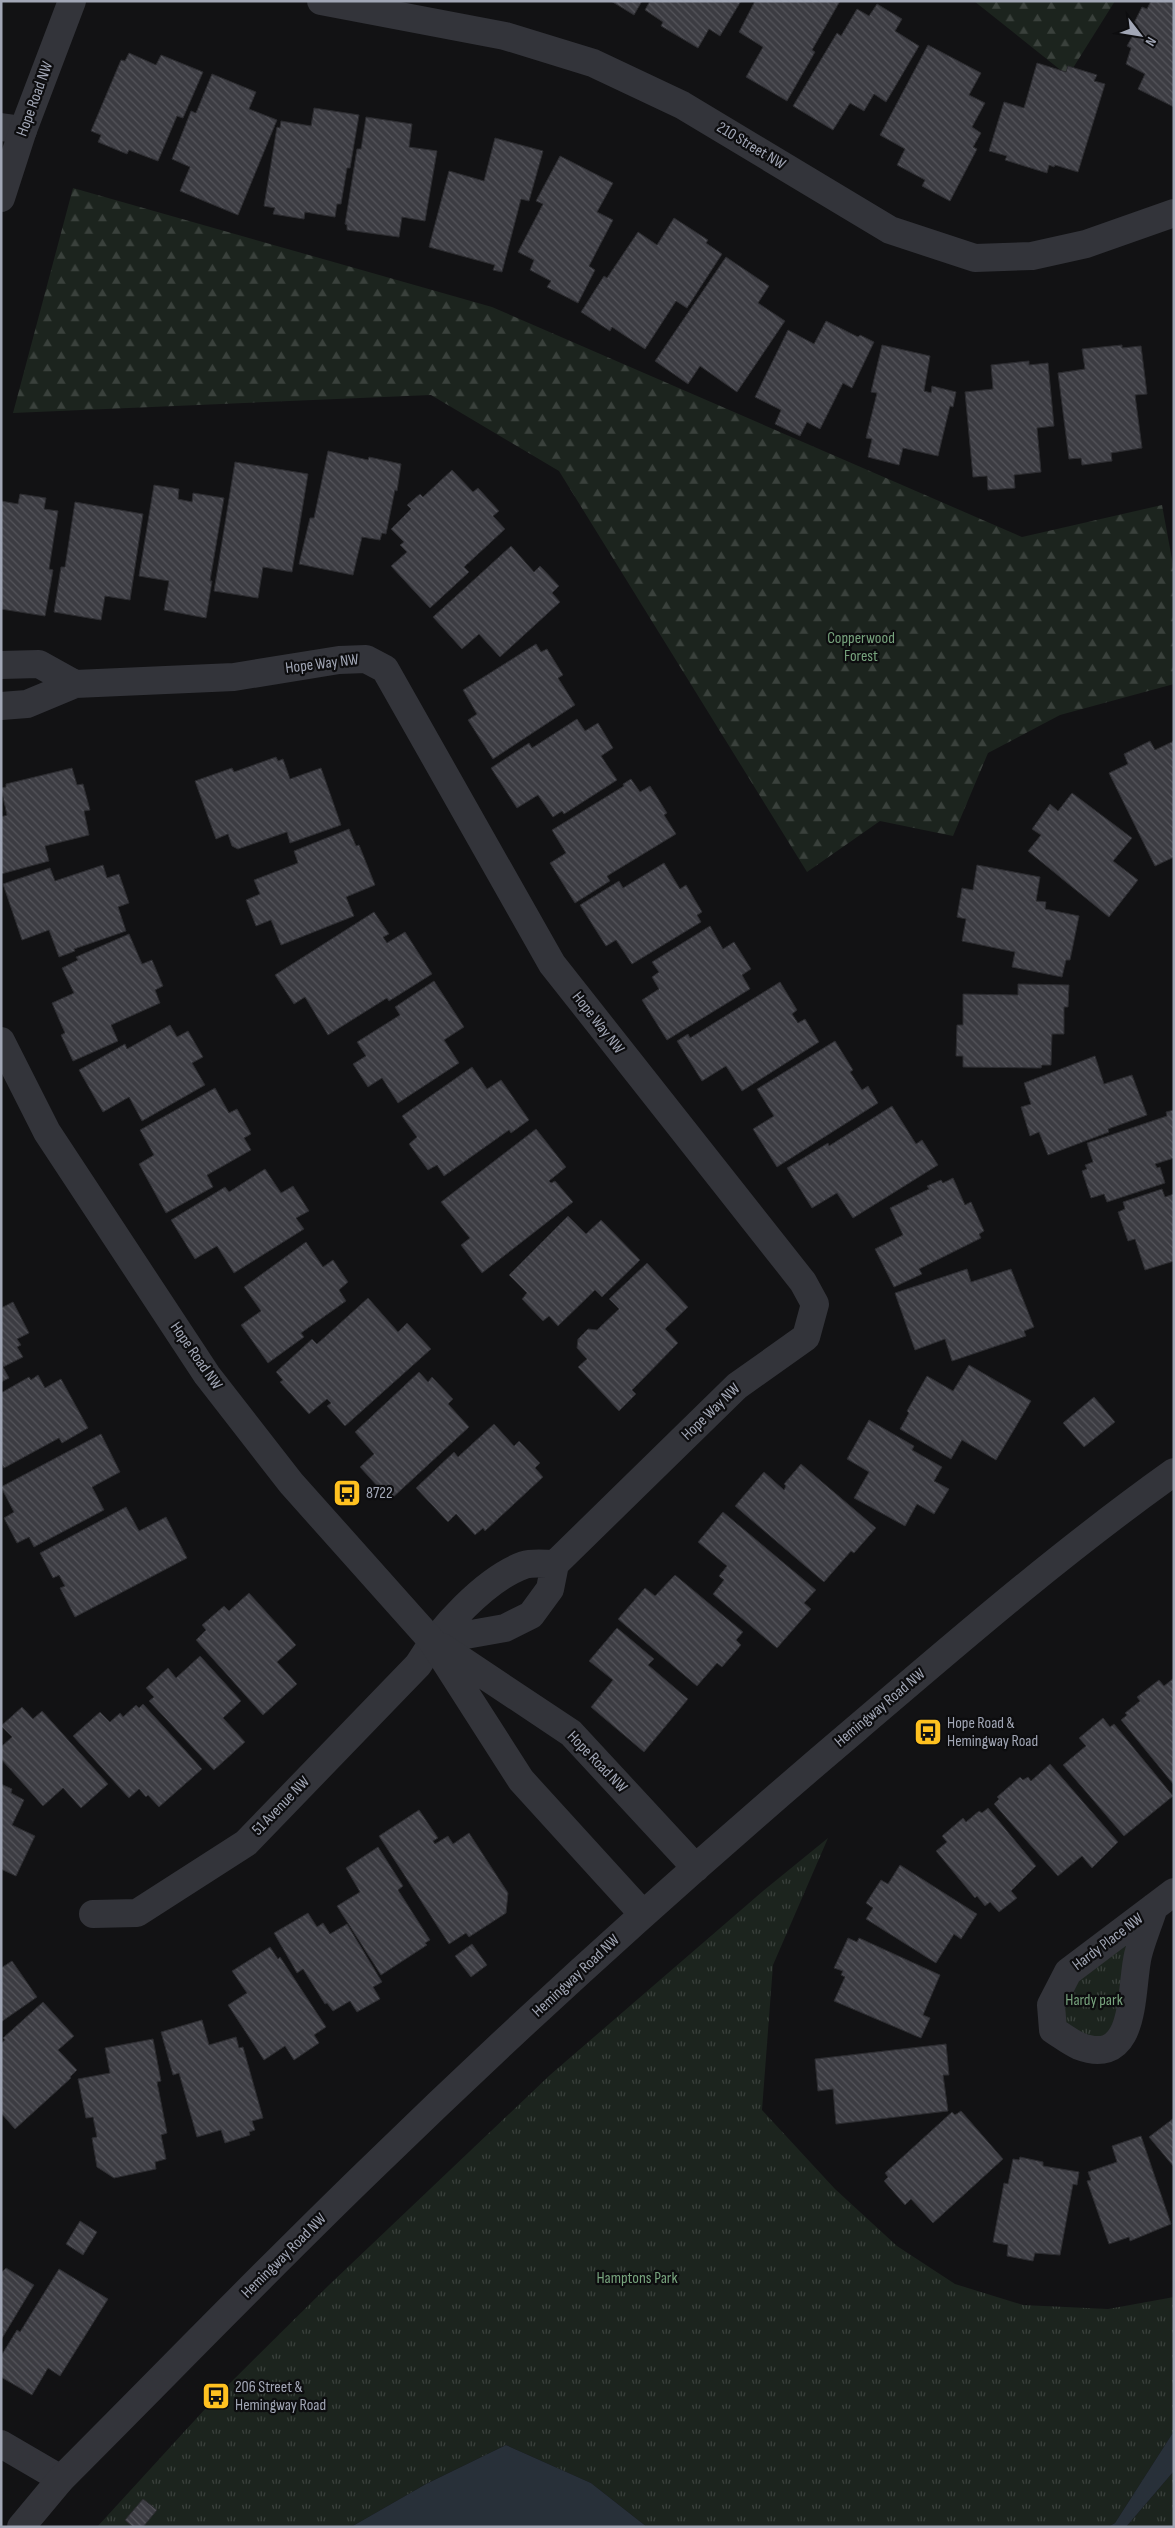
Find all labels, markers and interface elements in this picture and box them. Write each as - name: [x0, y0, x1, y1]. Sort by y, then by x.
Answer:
- north arrow: [1115, 10, 1165, 60]
- text: N: [1142, 34, 1160, 49]
- street label: Hope Road NW: [13, 58, 57, 139]
- street label: 210 Street NW: [713, 118, 789, 174]
- park label: Copperwood Forest: [827, 629, 895, 666]
- street label: Hope Way NW: [284, 650, 360, 678]
- street label: Hope Way NW: [568, 988, 629, 1058]
- street label: Hope Road NW: [166, 1319, 227, 1394]
- street label: Hope Way NW: [678, 1379, 745, 1444]
- bus stop icon: 8722: [332, 1478, 362, 1508]
- place label: 8722: [366, 1484, 393, 1503]
- street label: Hemingway Road NW: [831, 1664, 930, 1751]
- place label: Hope Road & Hemingway Road: [947, 1714, 1038, 1751]
- bus stop icon: Hope Road & Hemingway Road: [913, 1717, 943, 1747]
- street label: Hope Road NW: [563, 1727, 631, 1797]
- street label: 51 Avenue NW: [248, 1772, 314, 1840]
- street label: Hardy Place NW: [1069, 1909, 1148, 1975]
- street label: Hemingway Road NW: [528, 1930, 624, 2021]
- park label: Hardy park: [1065, 1991, 1123, 2010]
- street label: Hemingway Road NW: [238, 2209, 331, 2302]
- park label: Hamptons Park: [596, 2269, 678, 2288]
- place label: 206 Street & Hemingway Road: [235, 2378, 326, 2415]
- bus stop icon: 206 Street & Hemingway Road: [201, 2381, 231, 2411]

